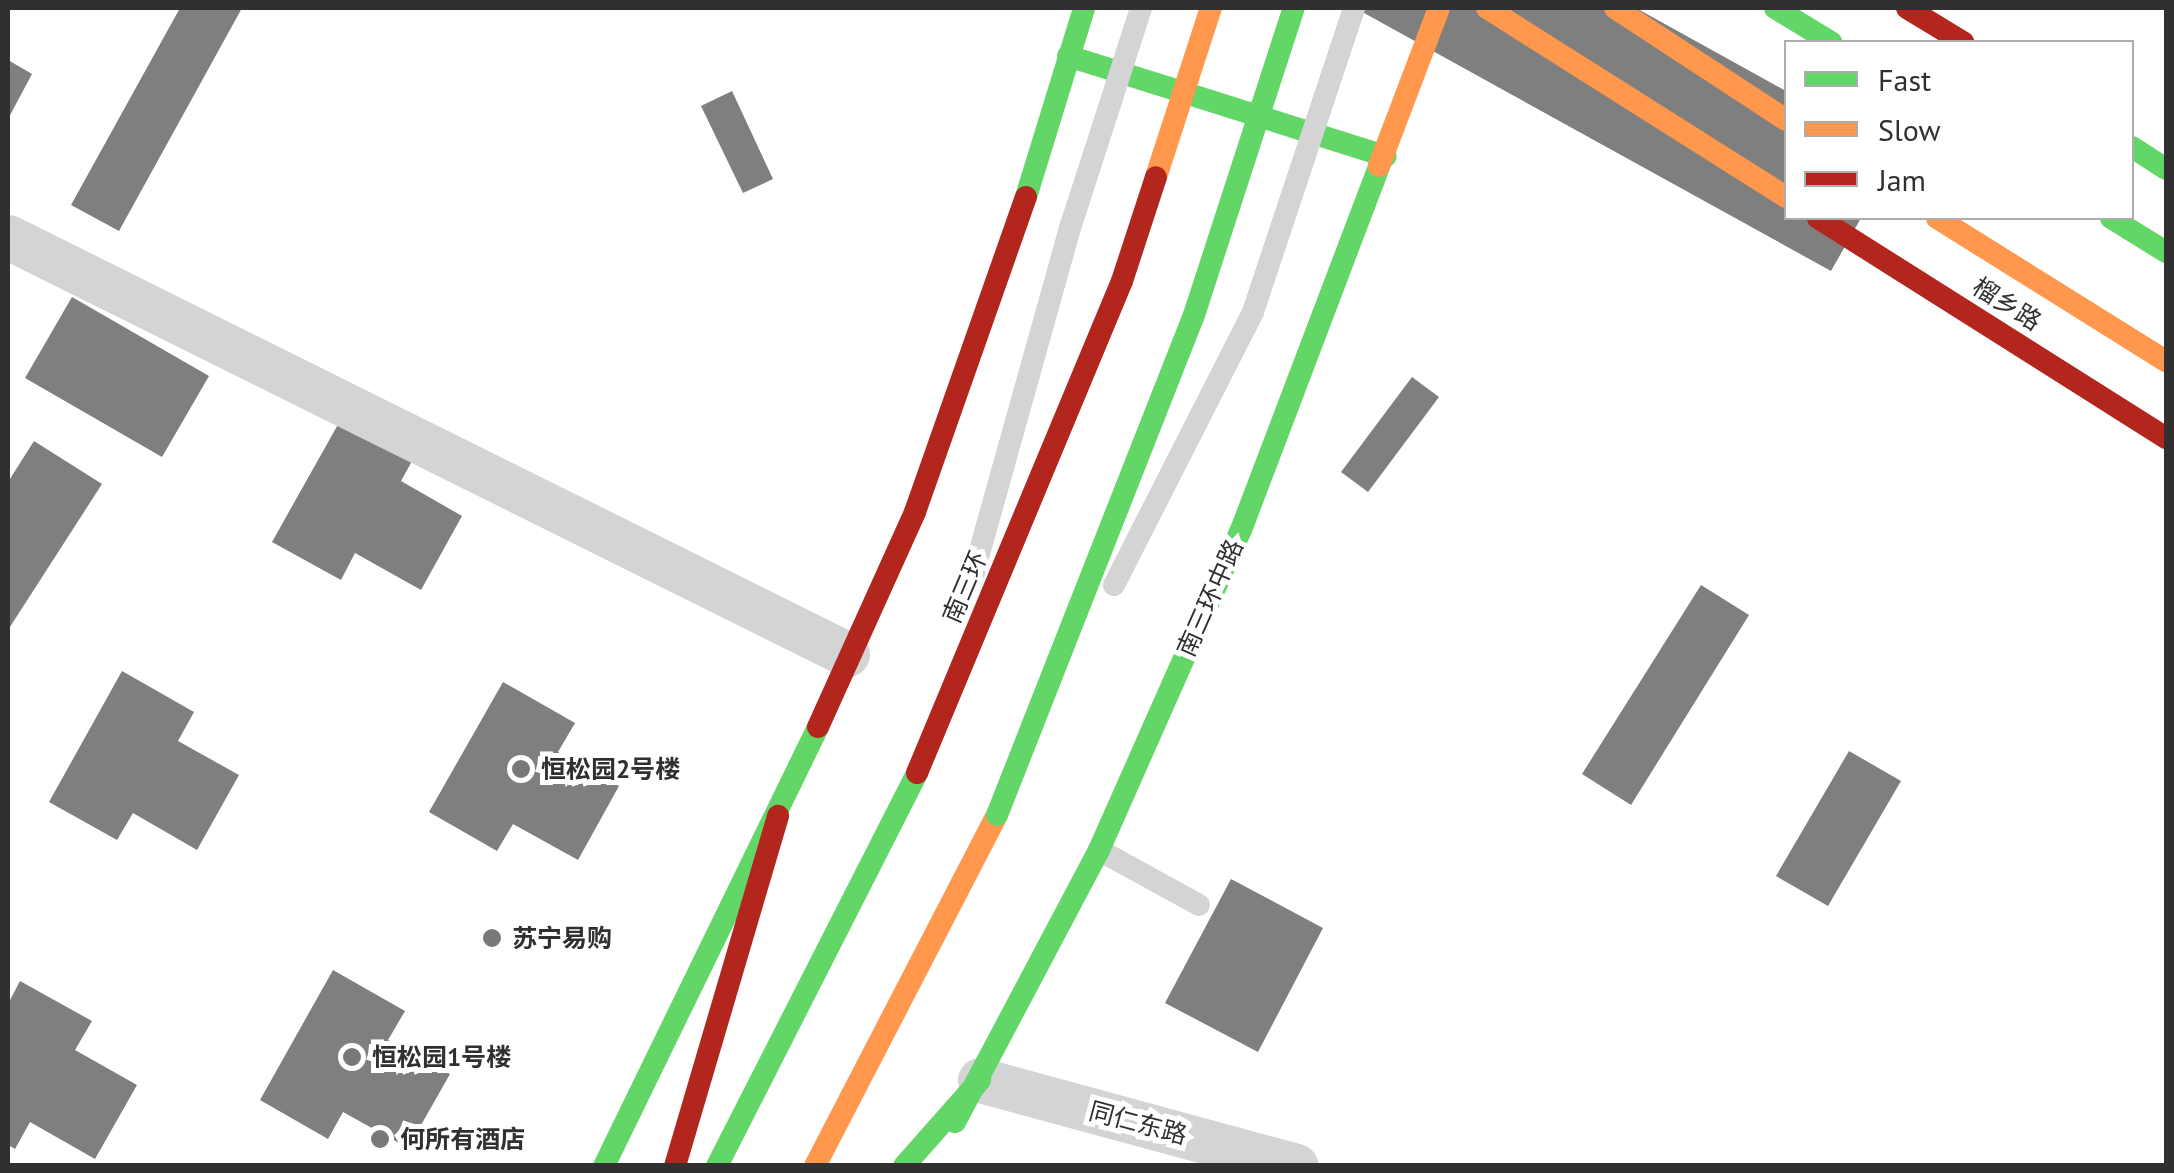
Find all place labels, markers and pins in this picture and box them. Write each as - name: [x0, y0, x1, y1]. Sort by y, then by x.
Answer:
- place label: 恒松园2号楼: [541, 754, 680, 784]
- marker: 恒松园2号楼: [510, 758, 532, 780]
- place label: 苏宁易购: [512, 923, 612, 953]
- marker: 苏宁易购: [481, 927, 503, 949]
- place label: 恒松园1号楼: [372, 1042, 511, 1072]
- marker: 恒松园1号楼: [341, 1046, 363, 1068]
- place label: 何所有酒店: [400, 1124, 525, 1154]
- marker: 何所有酒店: [369, 1128, 391, 1150]

